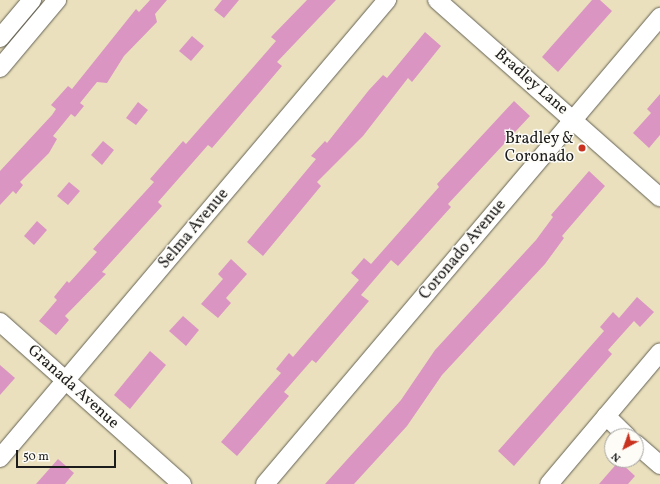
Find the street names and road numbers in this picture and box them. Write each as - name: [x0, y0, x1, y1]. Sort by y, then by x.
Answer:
- street label: Bradley Lane: [490, 45, 572, 119]
- street label: Selma Avenue: [155, 185, 233, 273]
- street label: Coronado Avenue: [416, 196, 510, 304]
- street label: Granada Avenue: [23, 341, 123, 433]

